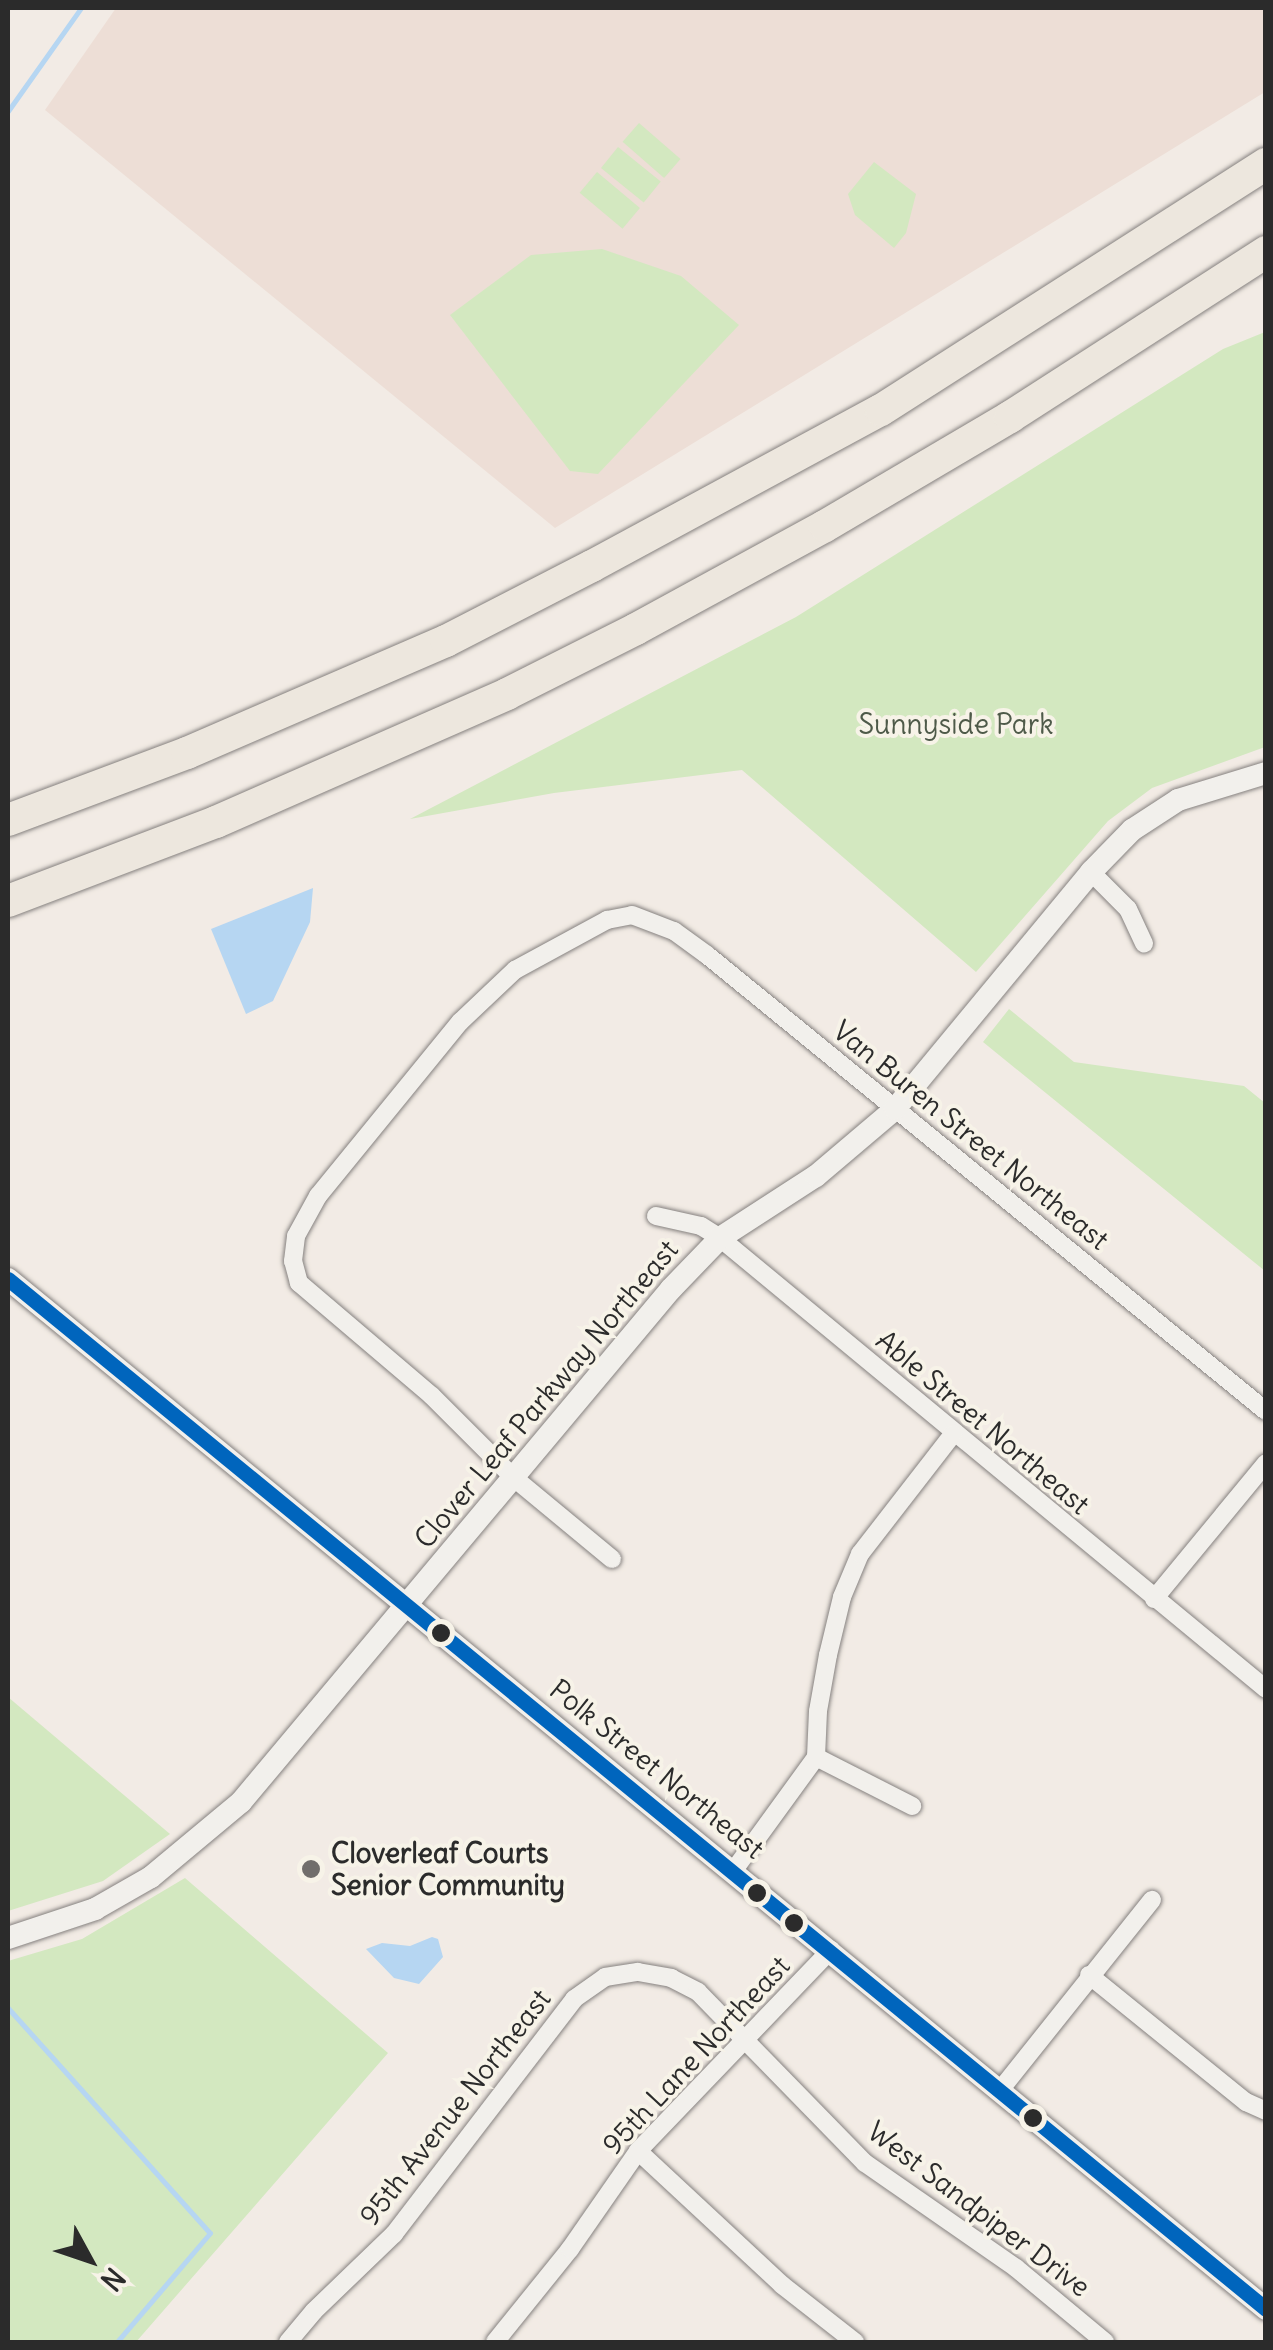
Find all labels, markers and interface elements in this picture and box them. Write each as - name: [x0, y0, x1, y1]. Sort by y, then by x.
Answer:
- park label: Sunnyside Park: [858, 707, 1054, 741]
- street label: Van Buren Street Northeast: [826, 1013, 1116, 1257]
- street label: Clover Leaf Parkway Northeast: [407, 1233, 685, 1555]
- street label: Able Street Northeast: [870, 1323, 1096, 1521]
- unlabelled marker: [431, 1623, 451, 1643]
- street label: Polk Street Northeast: [543, 1672, 771, 1866]
- place label: Cloverleaf Courts Senior Community: [331, 1836, 565, 1902]
- marker: Cloverleaf Courts Senior Community: [300, 1858, 322, 1880]
- unlabelled marker: [747, 1883, 767, 1903]
- unlabelled marker: [784, 1913, 804, 1933]
- street label: 95th Lane Northeast: [596, 1949, 796, 2161]
- street label: 95th Avenue Northeast: [352, 1982, 558, 2232]
- unlabelled marker: [1023, 2108, 1043, 2128]
- street label: West Sandpiper Drive: [861, 2114, 1097, 2304]
- north arrow: [40, 2210, 140, 2310]
- text: N: [93, 2260, 133, 2298]

